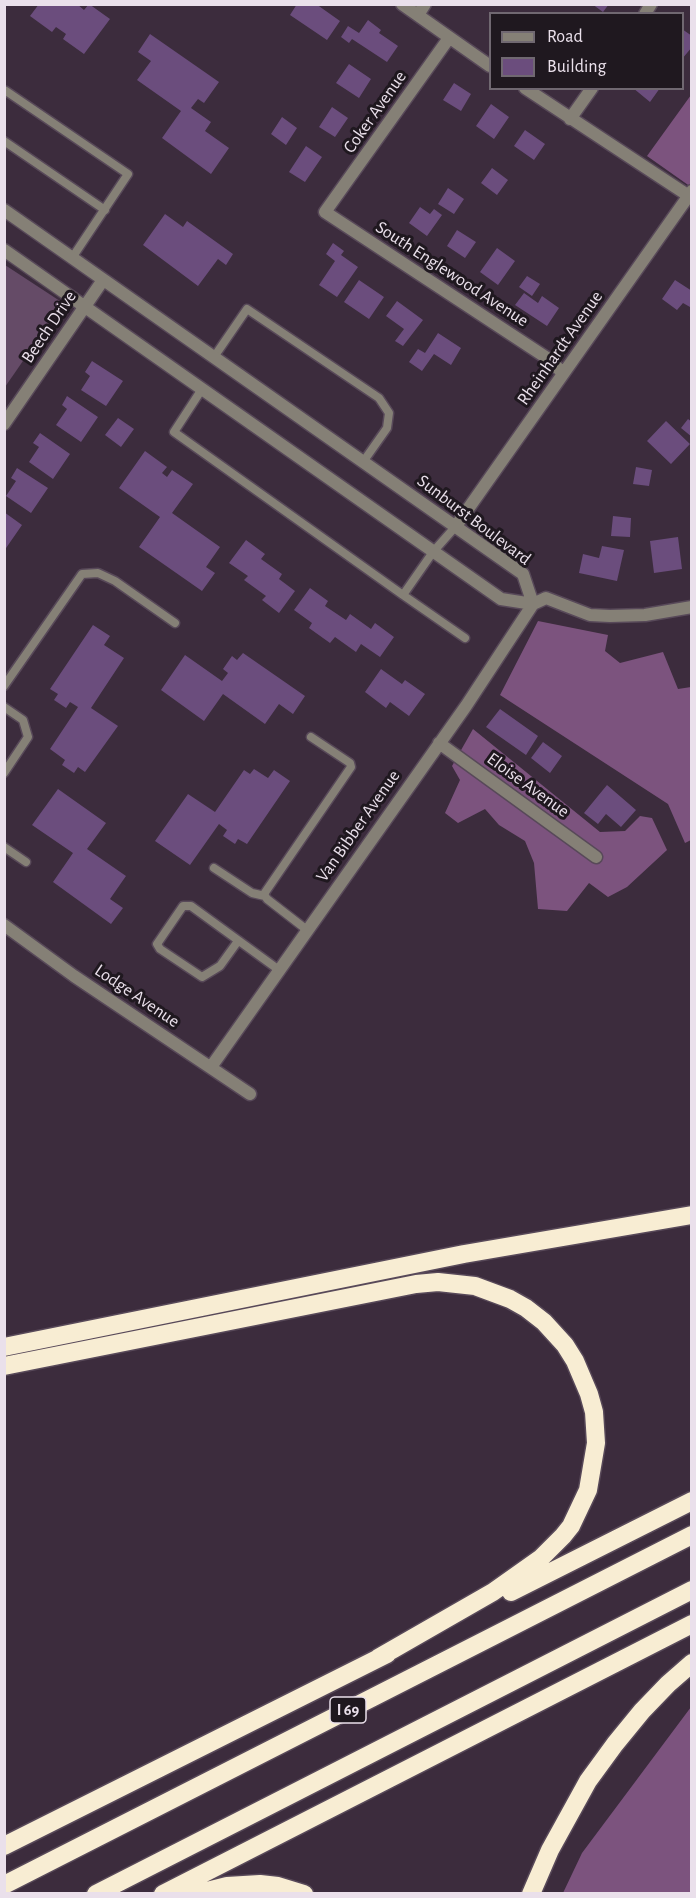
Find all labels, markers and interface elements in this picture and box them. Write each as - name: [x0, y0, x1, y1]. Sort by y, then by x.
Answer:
- legend: [489, 12, 684, 90]
- text: Road: [547, 28, 583, 46]
- text: Building: [547, 58, 606, 76]
- street label: Coker Avenue: [339, 67, 411, 157]
- street label: South Englewood Avenue: [372, 217, 532, 331]
- street label: Beech Drive: [17, 287, 81, 367]
- street label: Rheinhardt Avenue: [512, 287, 608, 409]
- street label: Sunburst Boulevard: [413, 470, 535, 570]
- street label: Eloise Avenue: [483, 748, 573, 822]
- street label: Van Bibber Avenue: [311, 766, 405, 886]
- street label: Lodge Avenue: [90, 960, 184, 1032]
- road number: I 69: [330, 1697, 366, 1723]

